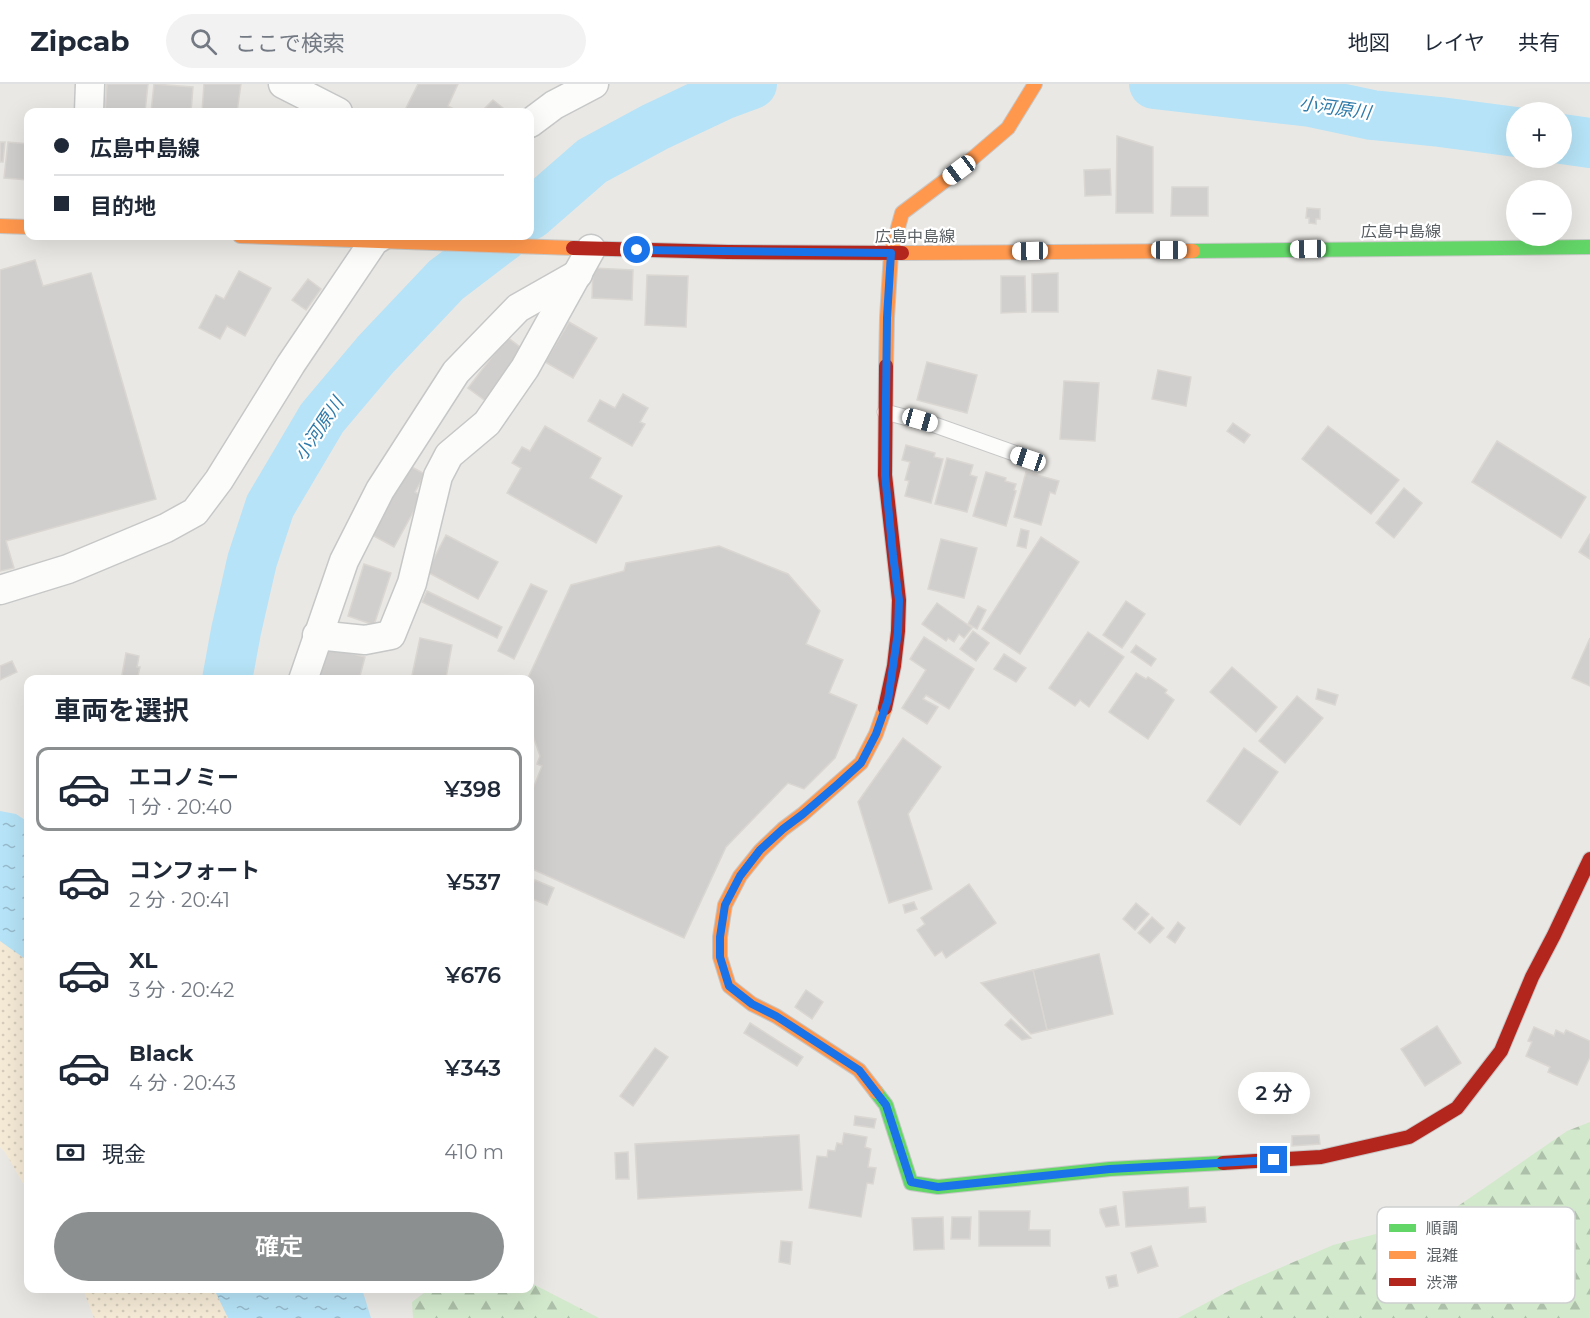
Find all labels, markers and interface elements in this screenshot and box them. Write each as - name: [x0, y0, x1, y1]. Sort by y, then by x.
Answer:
- search box: [166, 14, 586, 68]
- text: Zipcab: [30, 24, 130, 58]
- icon: search: [187, 25, 220, 58]
- text: ここで検索: [235, 30, 345, 57]
- text: 地図: [1348, 30, 1390, 55]
- text: レイヤ: [1423, 30, 1485, 55]
- text: 共有: [1518, 30, 1560, 55]
- water label: 小河原川: [1298, 92, 1374, 124]
- map controls: [1506, 102, 1572, 246]
- button: +: [1506, 102, 1572, 168]
- text: 広島中島線: [90, 135, 200, 162]
- car: [939, 152, 979, 188]
- button: −: [1506, 180, 1572, 246]
- text: 目的地: [90, 193, 156, 220]
- street label: 広島中島線: [1361, 222, 1441, 241]
- street label: 広島中島線: [875, 227, 955, 246]
- route start: [623, 236, 650, 263]
- car: [1290, 240, 1326, 258]
- car: [1151, 241, 1187, 259]
- car: [1012, 242, 1048, 260]
- water label: 小河原川: [290, 391, 349, 465]
- car: [900, 406, 940, 434]
- car: [1008, 445, 1048, 473]
- text: 車両を選択: [54, 694, 189, 727]
- icon: car: [57, 762, 111, 816]
- text: エコノミー: [129, 764, 239, 791]
- text: ¥398: [444, 776, 501, 803]
- text: 1 分 · 20:40: [129, 795, 232, 819]
- icon: car: [57, 855, 111, 909]
- text: コンフォート: [129, 857, 260, 884]
- text: ¥537: [446, 869, 501, 896]
- text: 2 分 · 20:41: [129, 888, 230, 912]
- text: XL: [129, 947, 158, 974]
- icon: car: [57, 948, 111, 1002]
- text: ¥676: [445, 962, 501, 989]
- text: 3 分 · 20:42: [129, 978, 234, 1002]
- text: Black: [129, 1040, 193, 1067]
- icon: car: [57, 1041, 111, 1095]
- text: ¥343: [445, 1055, 501, 1082]
- text: 4 分 · 20:43: [129, 1071, 236, 1095]
- callout: 2 分: [1238, 1073, 1310, 1115]
- text: 2 分: [1255, 1081, 1293, 1105]
- icon: cash: [54, 1136, 87, 1169]
- text: 410 m: [444, 1140, 504, 1164]
- text: 現金: [102, 1141, 146, 1168]
- route end: [1260, 1146, 1287, 1173]
- legend: [1377, 1207, 1575, 1303]
- button: 確定: [54, 1212, 504, 1281]
- text: 順調: [1426, 1219, 1458, 1238]
- text: 混雑: [1426, 1246, 1458, 1265]
- text: 渋滞: [1426, 1273, 1458, 1292]

